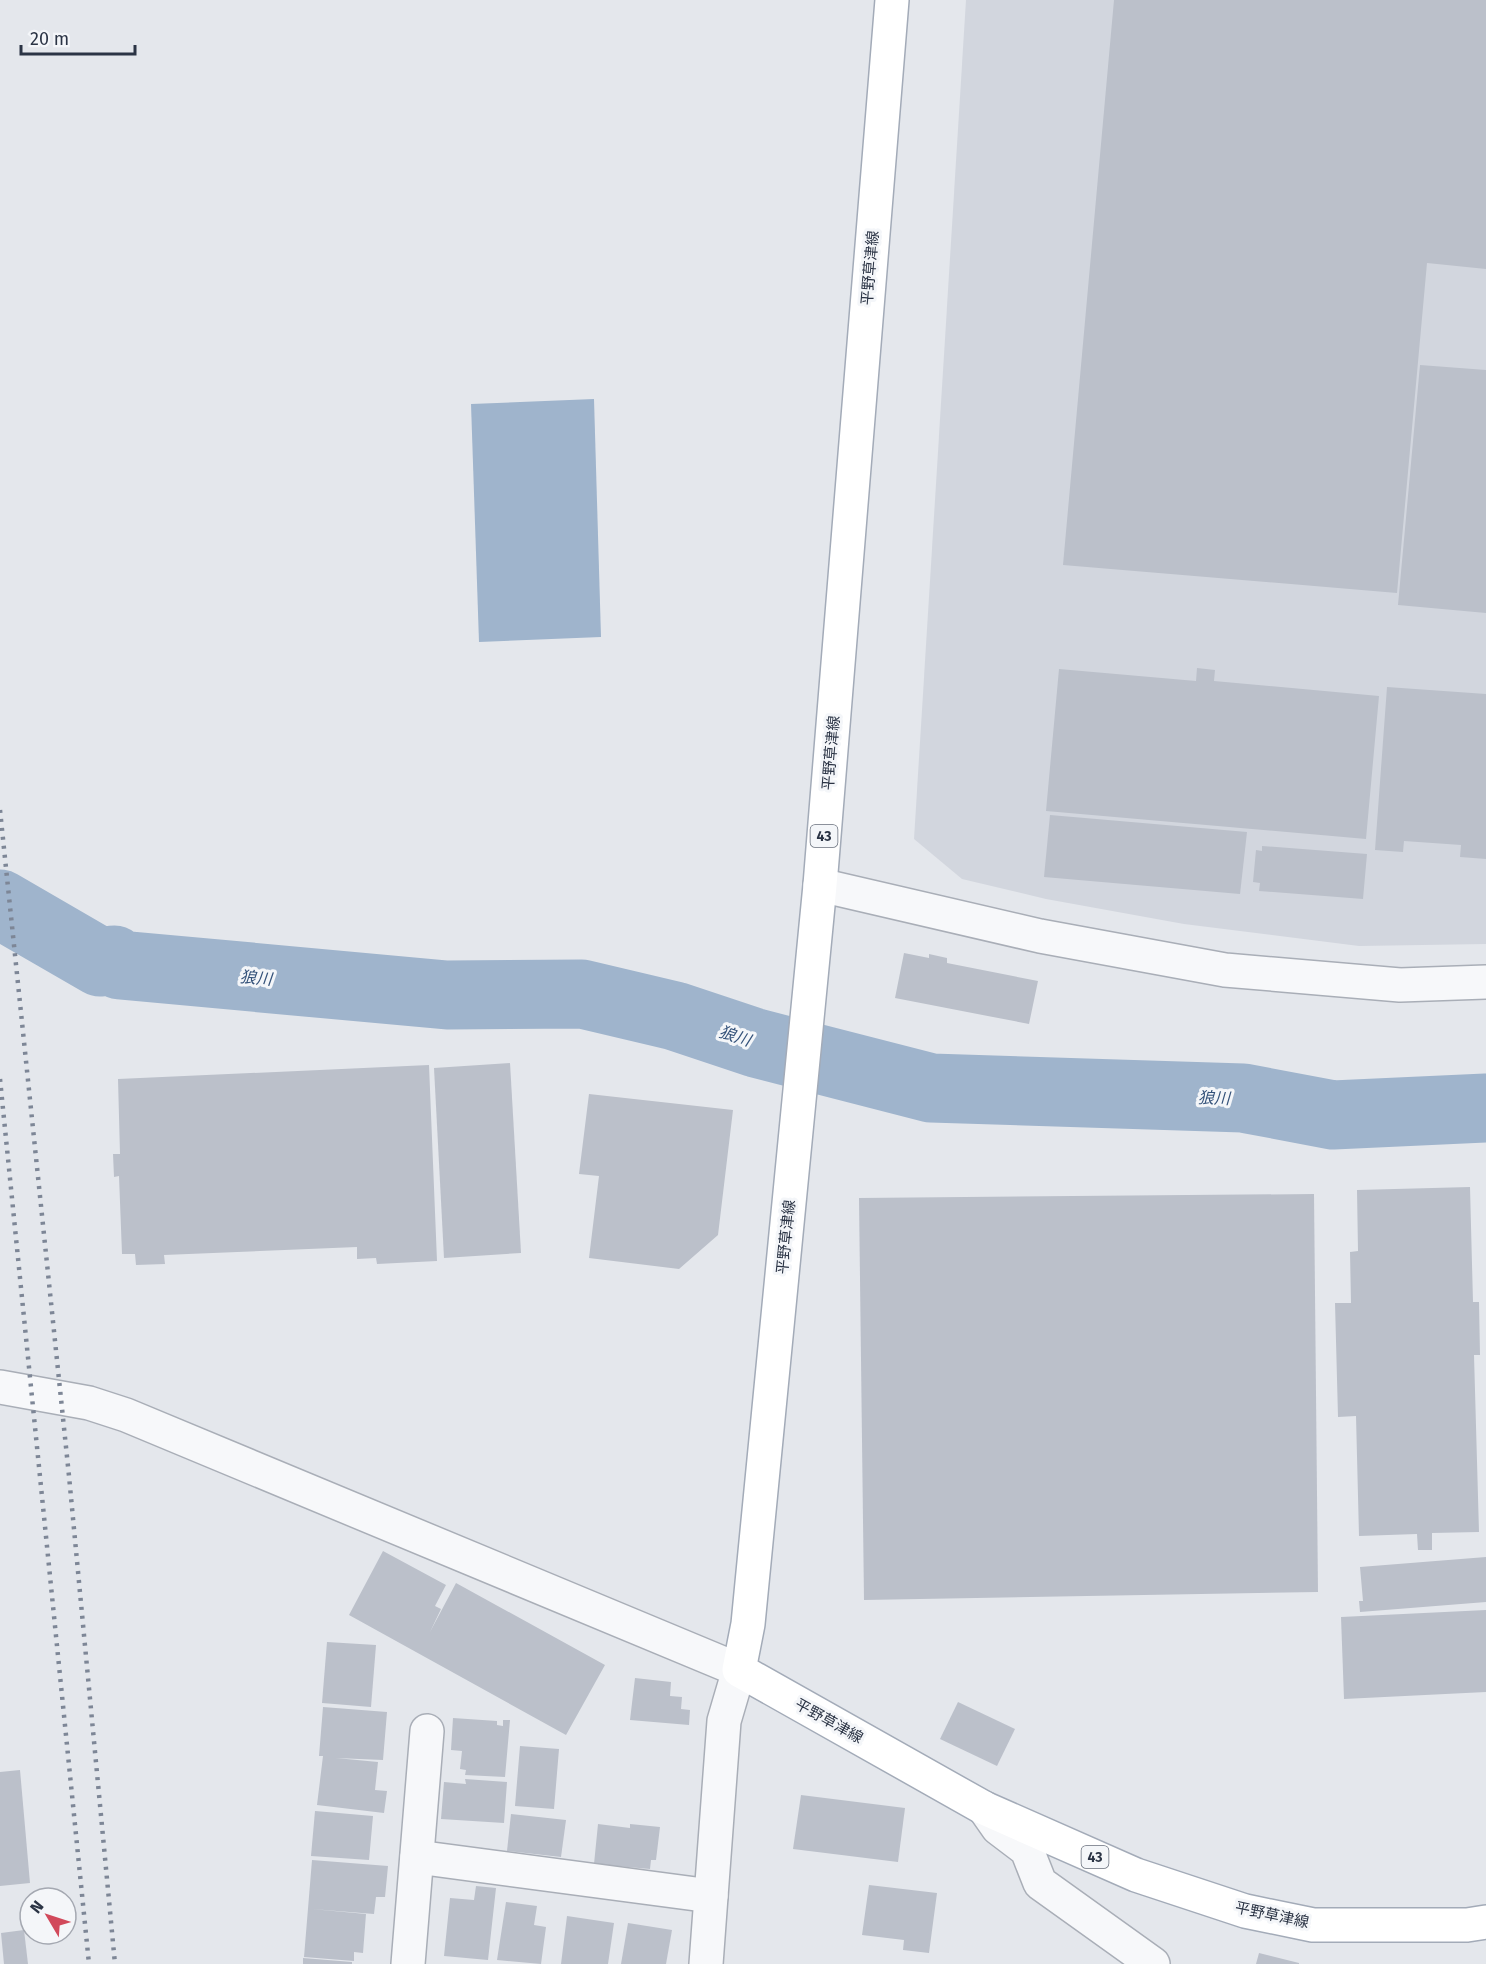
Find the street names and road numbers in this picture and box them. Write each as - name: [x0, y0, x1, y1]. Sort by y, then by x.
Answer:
- street label: 平野草津線: [858, 230, 882, 306]
- street label: 平野草津線: [819, 715, 843, 791]
- road number: 43: [810, 825, 838, 847]
- street label: 平野草津線: [773, 1199, 799, 1275]
- street label: 平野草津線: [792, 1695, 866, 1747]
- road number: 43: [1082, 1846, 1108, 1868]
- street label: 平野草津線: [1233, 1898, 1311, 1932]

